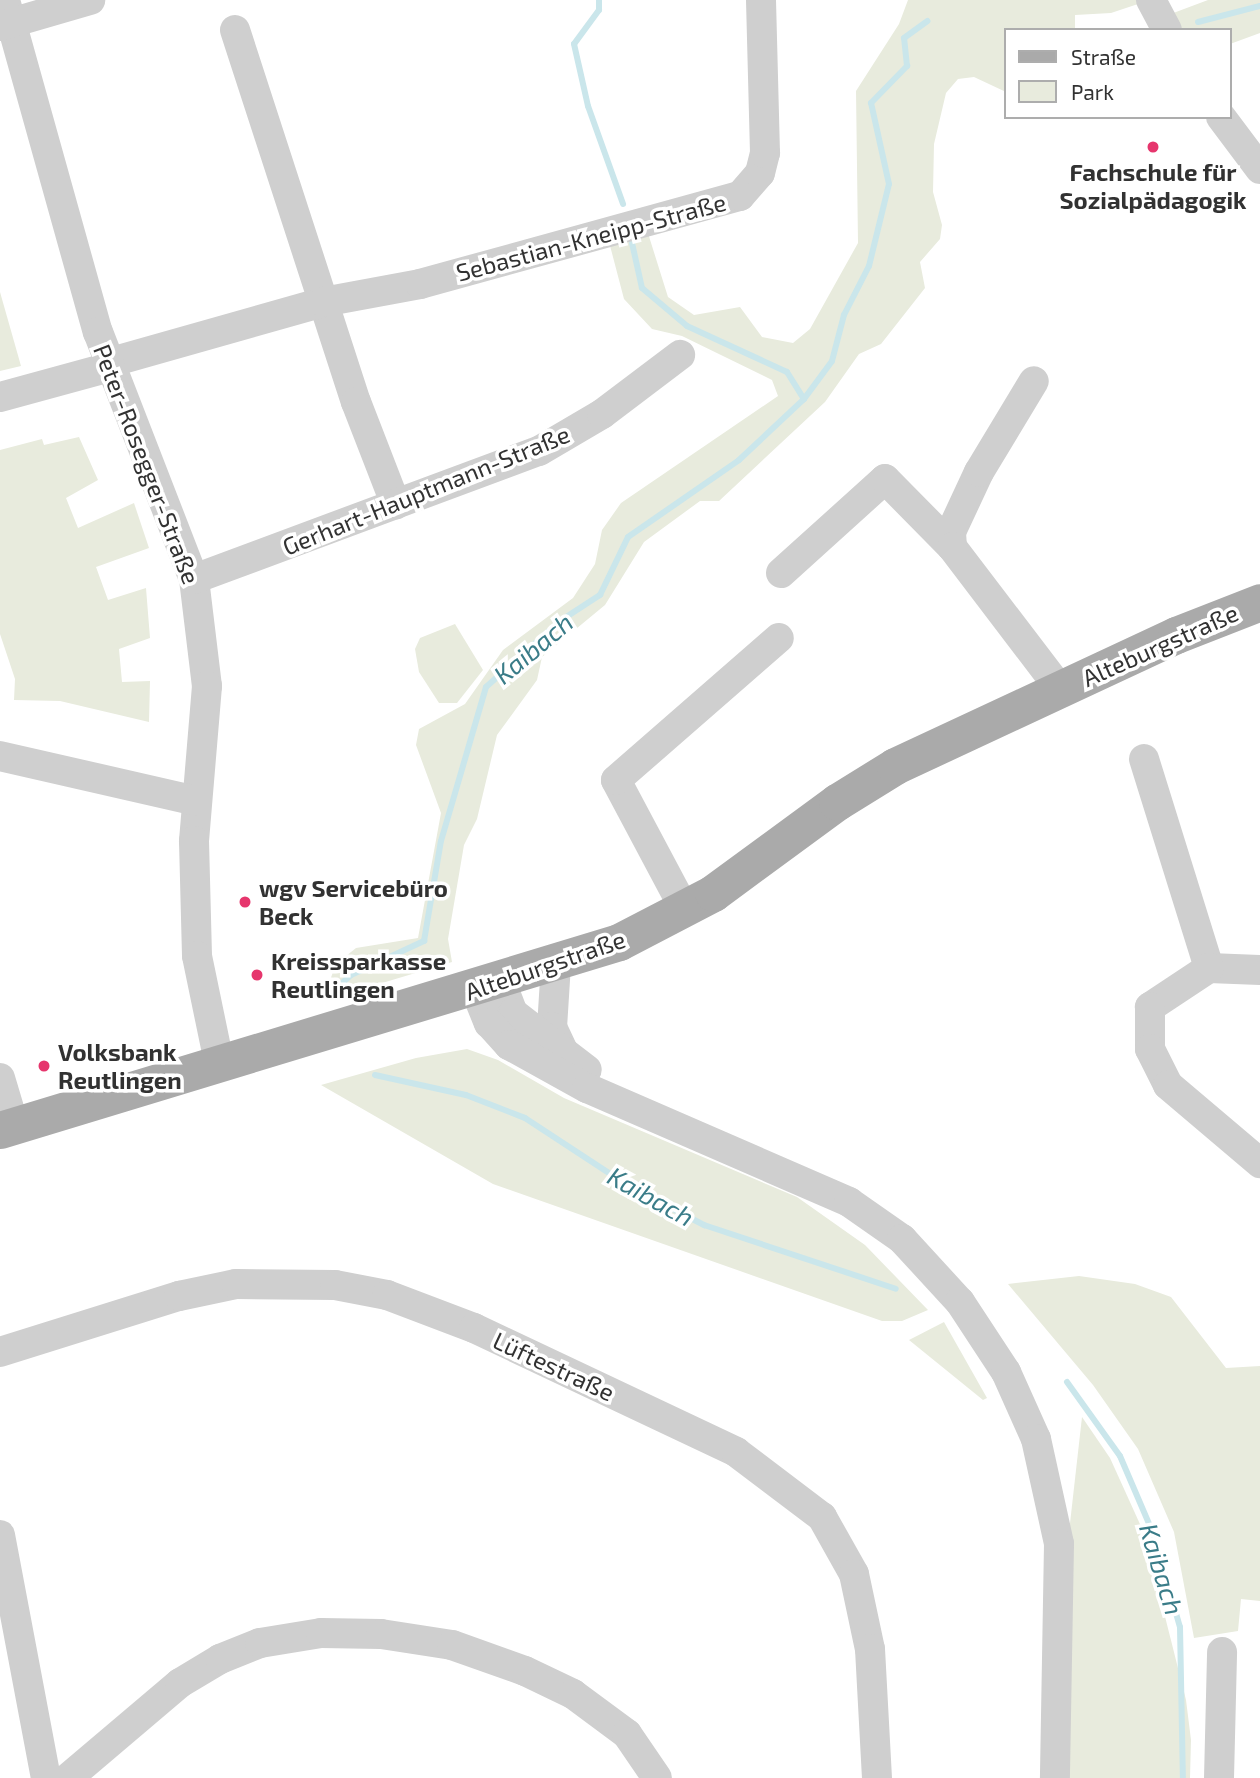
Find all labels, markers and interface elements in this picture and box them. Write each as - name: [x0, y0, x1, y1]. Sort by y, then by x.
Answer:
- legend: [1004, 28, 1232, 119]
- text: Straße: [1071, 44, 1136, 69]
- text: Park: [1071, 79, 1114, 104]
- marker: Fachschule für Sozialpädagogik: [1145, 139, 1161, 155]
- place label: Fachschule für Sozialpädagogik: [1059, 158, 1247, 214]
- street label: Sebastian-Kneipp-Straße: [453, 187, 729, 287]
- street label: Peter-Rosegger-Straße: [88, 340, 206, 588]
- street label: Gerhart-Hauptmann-Straße: [278, 419, 574, 561]
- street label: Alteburgstraße: [1078, 598, 1242, 692]
- water label: Kaibach: [487, 606, 579, 690]
- place label: wgv Servicebüro Beck: [259, 874, 448, 930]
- marker: wgv Servicebüro Beck: [237, 894, 253, 910]
- street label: Alteburgstraße: [461, 924, 629, 1006]
- place label: Kreissparkasse Reutlingen: [271, 947, 446, 1003]
- marker: Kreissparkasse Reutlingen: [249, 967, 265, 983]
- place label: Volksbank Reutlingen: [58, 1038, 182, 1094]
- marker: Volksbank Reutlingen: [36, 1058, 52, 1074]
- water label: Kaibach: [602, 1160, 700, 1232]
- street label: Lüftestraße: [489, 1325, 619, 1407]
- water label: Kaibach: [1133, 1520, 1191, 1618]

